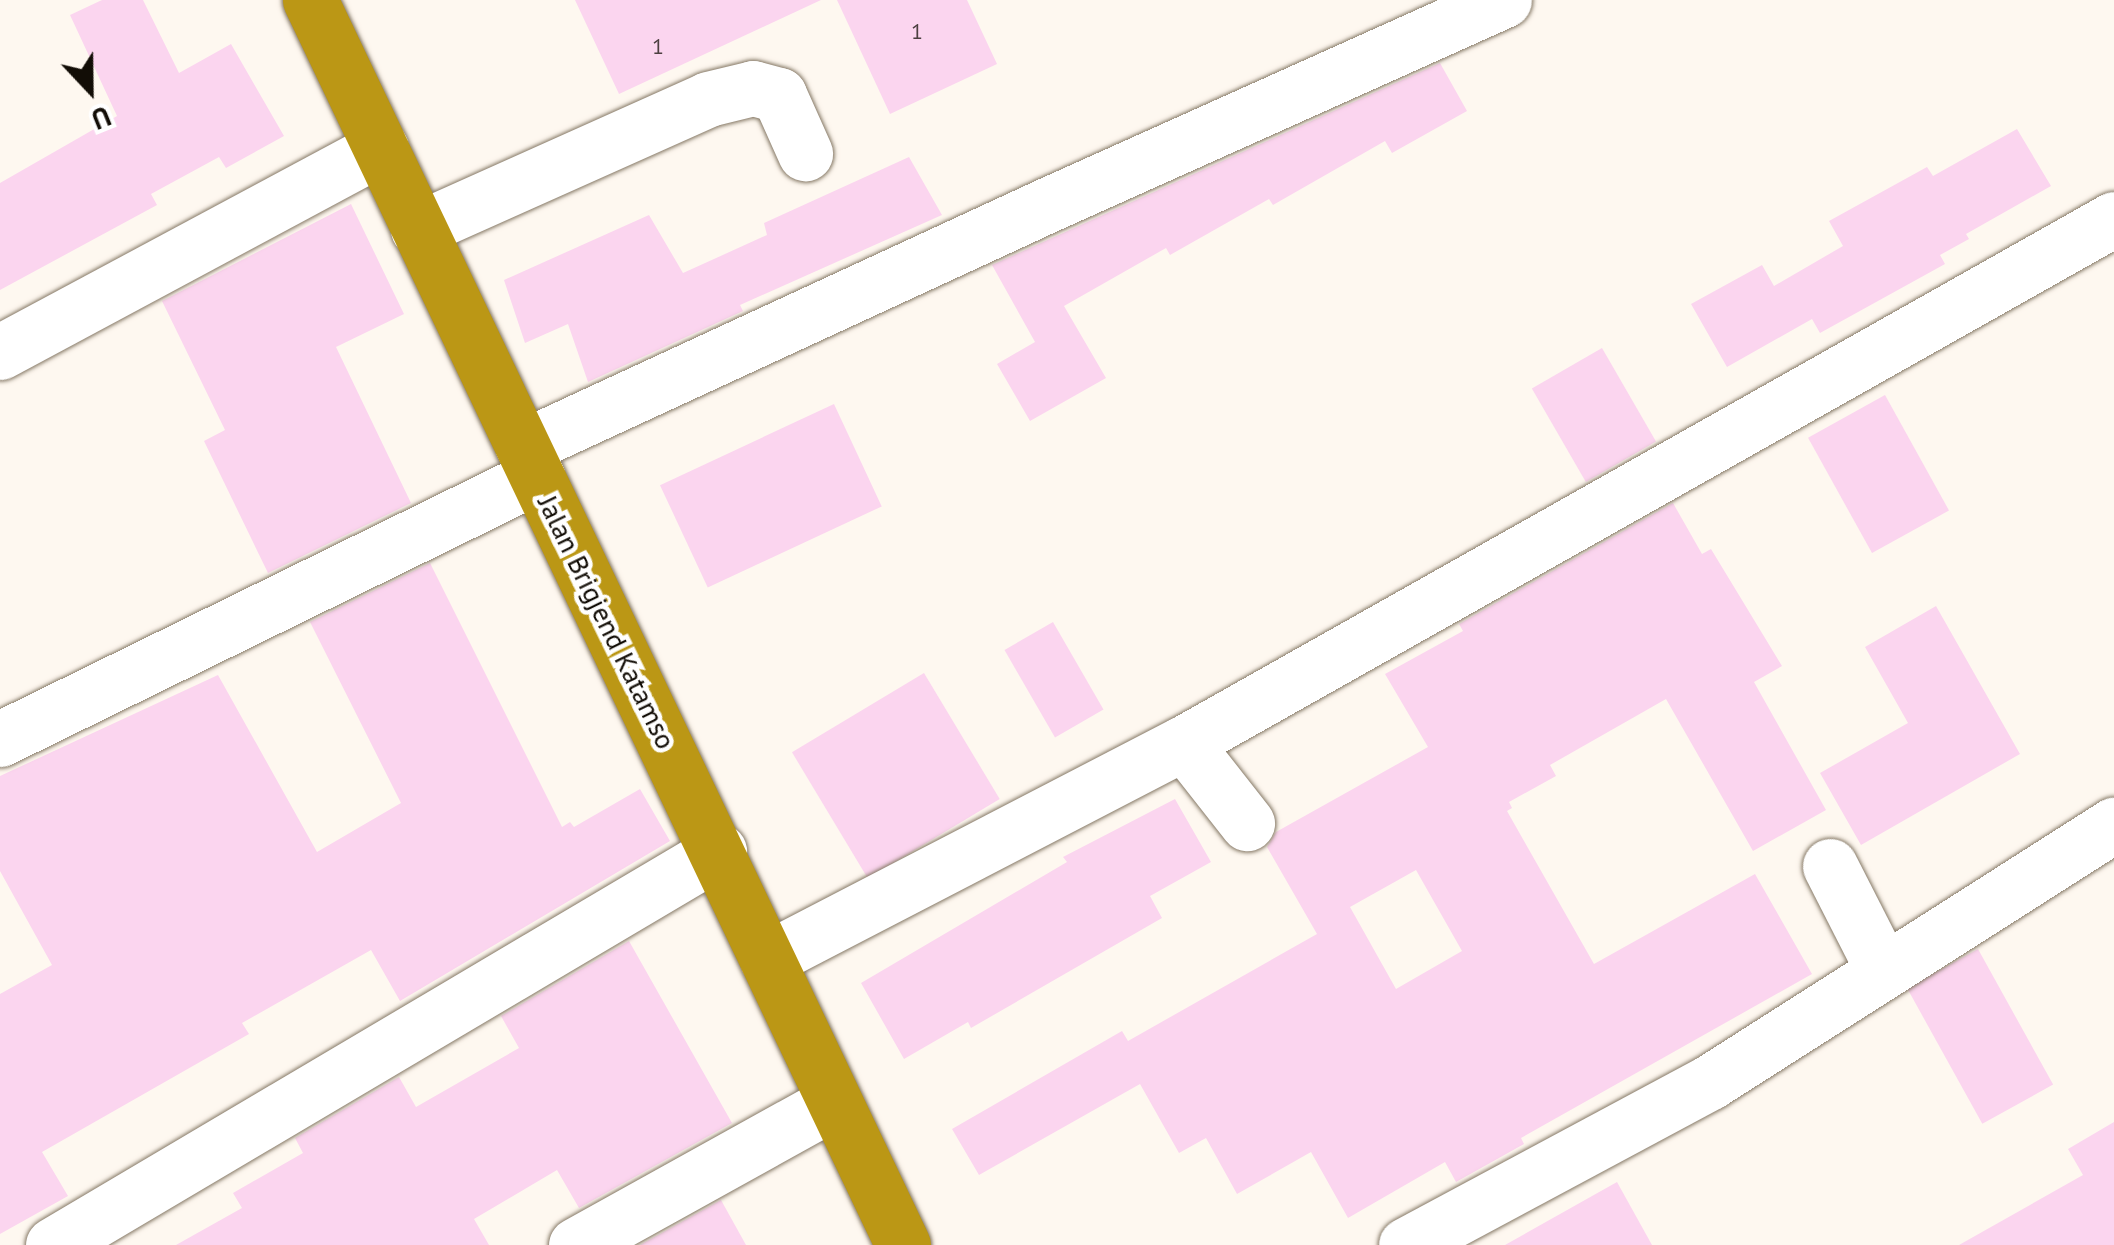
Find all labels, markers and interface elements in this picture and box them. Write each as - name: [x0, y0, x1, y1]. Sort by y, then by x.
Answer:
- house number: 1: [911, 19, 923, 45]
- house number: 1: [652, 34, 664, 60]
- north arrow: [40, 40, 140, 140]
- text: U: [86, 98, 116, 139]
- street label: Jalan Brigjend Katamso: [531, 490, 683, 754]

